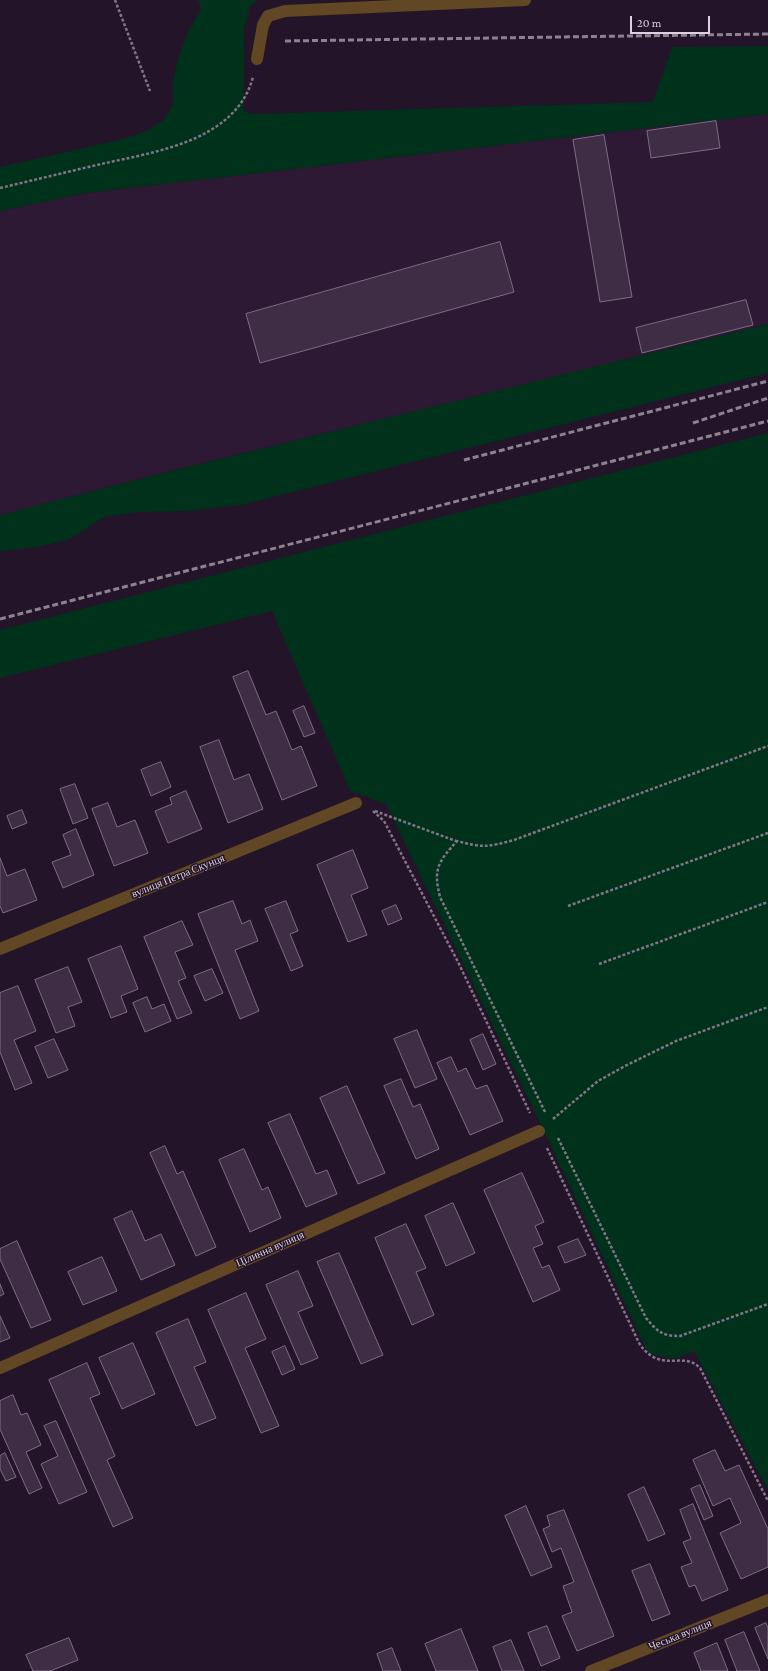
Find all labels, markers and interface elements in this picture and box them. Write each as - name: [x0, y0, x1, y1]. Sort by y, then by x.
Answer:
- scale bar: [632, 8, 712, 34]
- text: 20 m: [637, 16, 661, 30]
- street label: вулиця Петра Скунця: [129, 851, 227, 901]
- street label: Цілинна вулиця: [234, 1228, 306, 1270]
- street label: Чеська вулиця: [647, 1616, 713, 1654]

